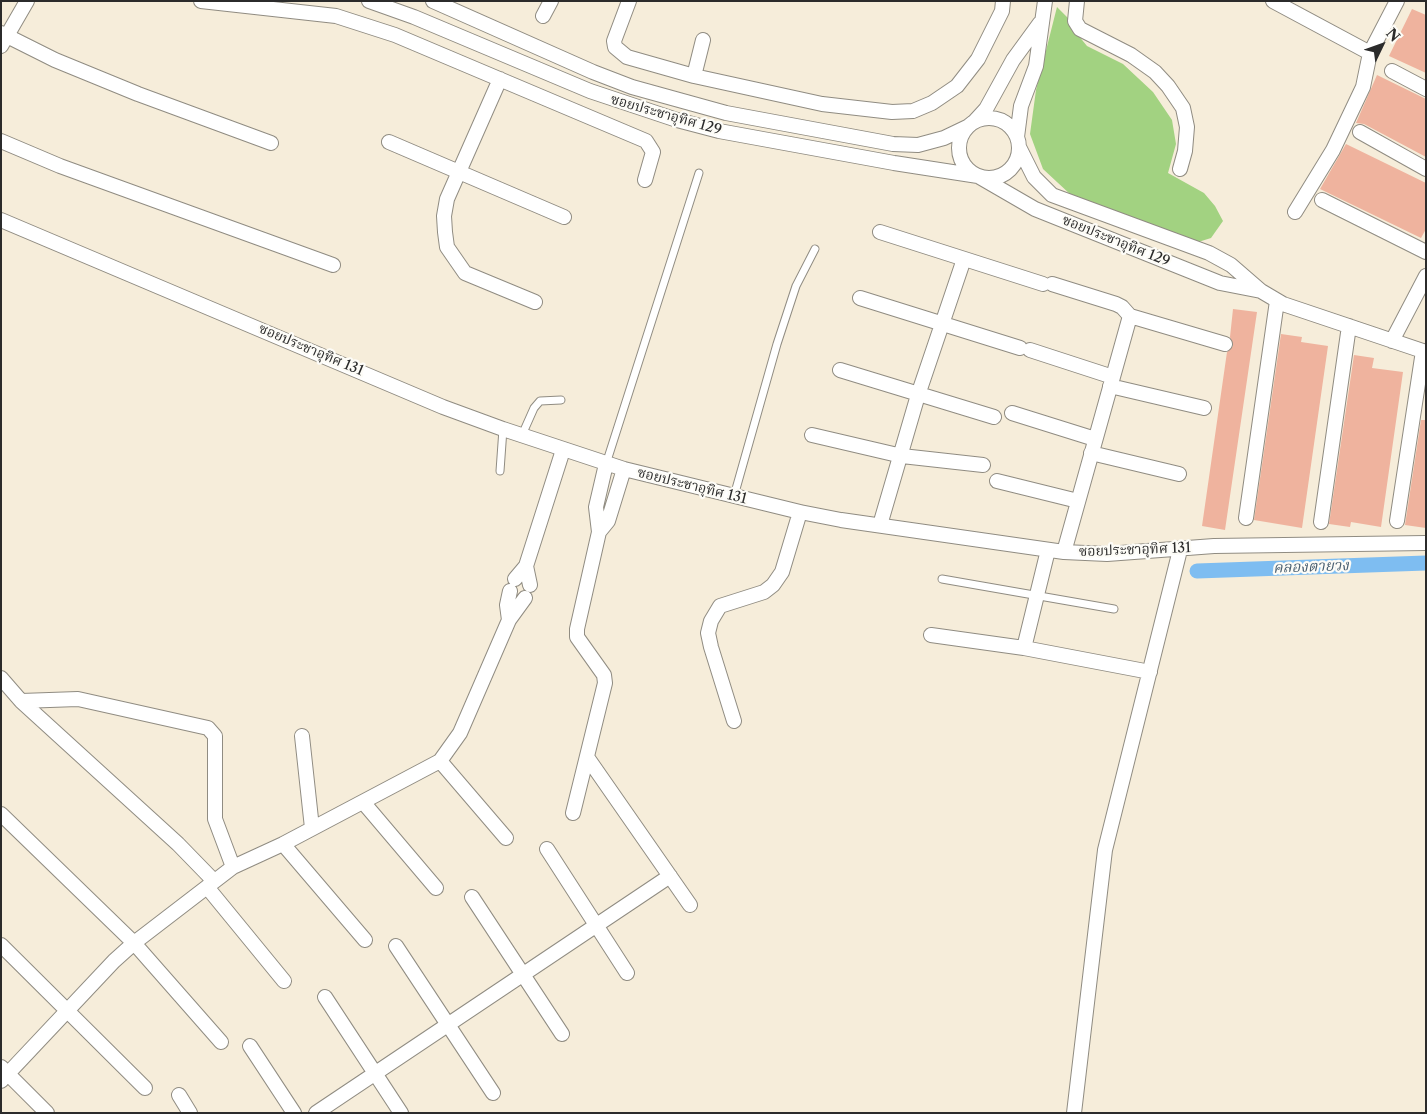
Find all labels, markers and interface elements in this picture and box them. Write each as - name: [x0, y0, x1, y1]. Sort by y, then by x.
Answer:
- north arrow: [1357, 20, 1407, 70]
- text: N: [1382, 24, 1404, 46]
- street label: ซอยประชาอุทิศ 129: [608, 91, 724, 139]
- street label: ซอยประชาอุทิศ 129: [1060, 212, 1172, 270]
- street label: ซอยประชาอุทิศ 131: [256, 320, 366, 380]
- street label: ซอยประชาอุทิศ 131: [636, 464, 748, 508]
- street label: ซอยประชาอุทิศ 131: [1079, 540, 1191, 560]
- water label: คลองตายวง: [1273, 557, 1349, 577]

